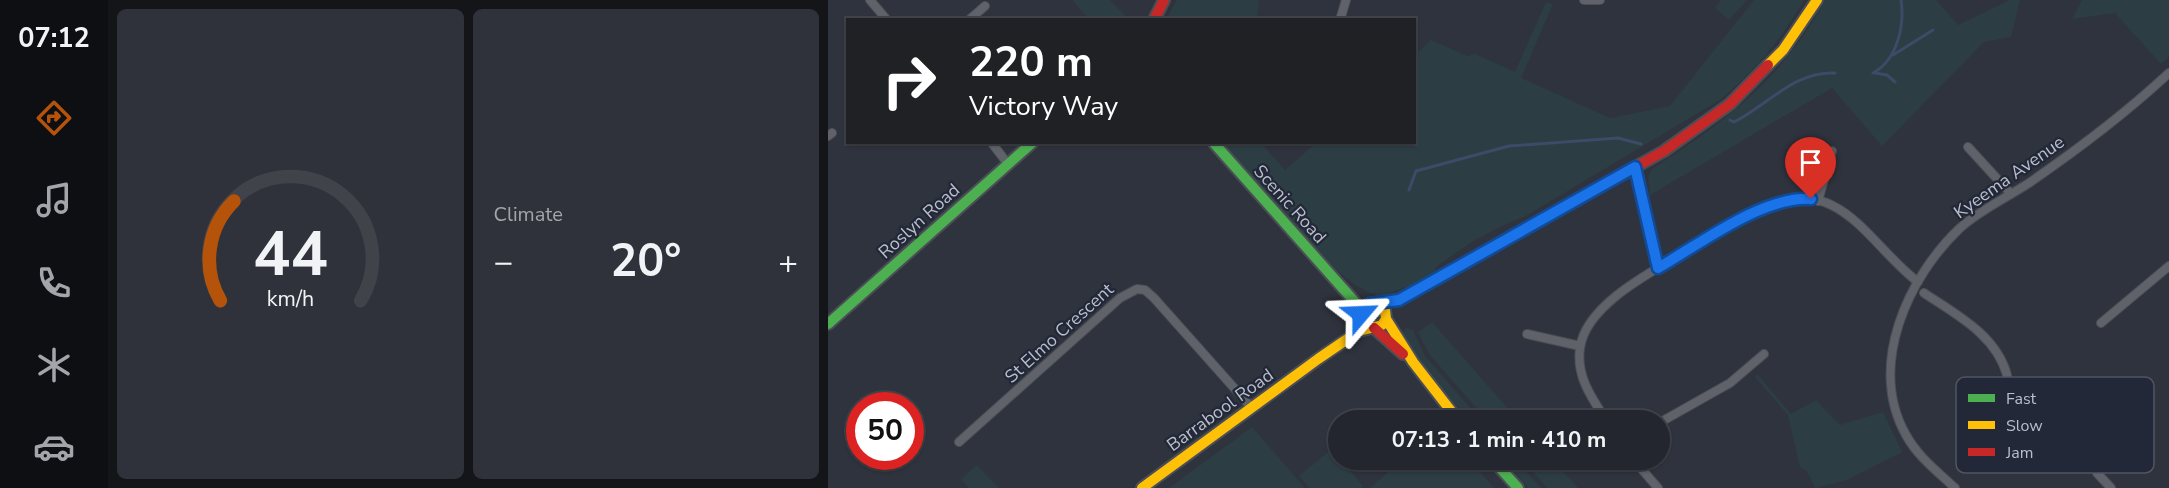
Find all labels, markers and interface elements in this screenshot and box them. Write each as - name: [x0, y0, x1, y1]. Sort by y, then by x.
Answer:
- text: 07:12: [18, 20, 90, 57]
- text: 220 m: [969, 34, 1093, 91]
- icon: right: [870, 42, 948, 120]
- text: Victory Way: [969, 88, 1118, 125]
- icon: directions: [33, 97, 75, 139]
- street label: Kyeema Avenue: [1949, 130, 2069, 224]
- pin: [1785, 137, 1836, 199]
- icon: arrive: [1794, 146, 1827, 179]
- street label: Scenic Road: [1248, 160, 1332, 248]
- street label: Roslyn Road: [873, 178, 965, 264]
- icon: music: [33, 179, 75, 221]
- text: Climate: [494, 201, 563, 228]
- text: 44: [253, 212, 328, 297]
- text: 20°: [610, 231, 681, 292]
- text: −: [494, 240, 513, 285]
- text: +: [778, 240, 798, 285]
- icon: phone: [33, 262, 75, 304]
- street label: St Elmo Crescent: [999, 277, 1119, 388]
- position arrow: [1329, 282, 1393, 346]
- text: km/h: [267, 284, 314, 314]
- icon: climate: [33, 344, 75, 386]
- street label: Barrabool Road: [1162, 363, 1278, 457]
- legend: [1956, 377, 2154, 473]
- text: Fast: [2006, 388, 2037, 410]
- speed limit sign: 50: [846, 392, 924, 470]
- text: Slow: [2006, 415, 2043, 437]
- text: 07:13 · 1 min · 410 m: [1392, 425, 1606, 455]
- icon: car: [33, 426, 75, 468]
- text: Jam: [2005, 442, 2033, 464]

